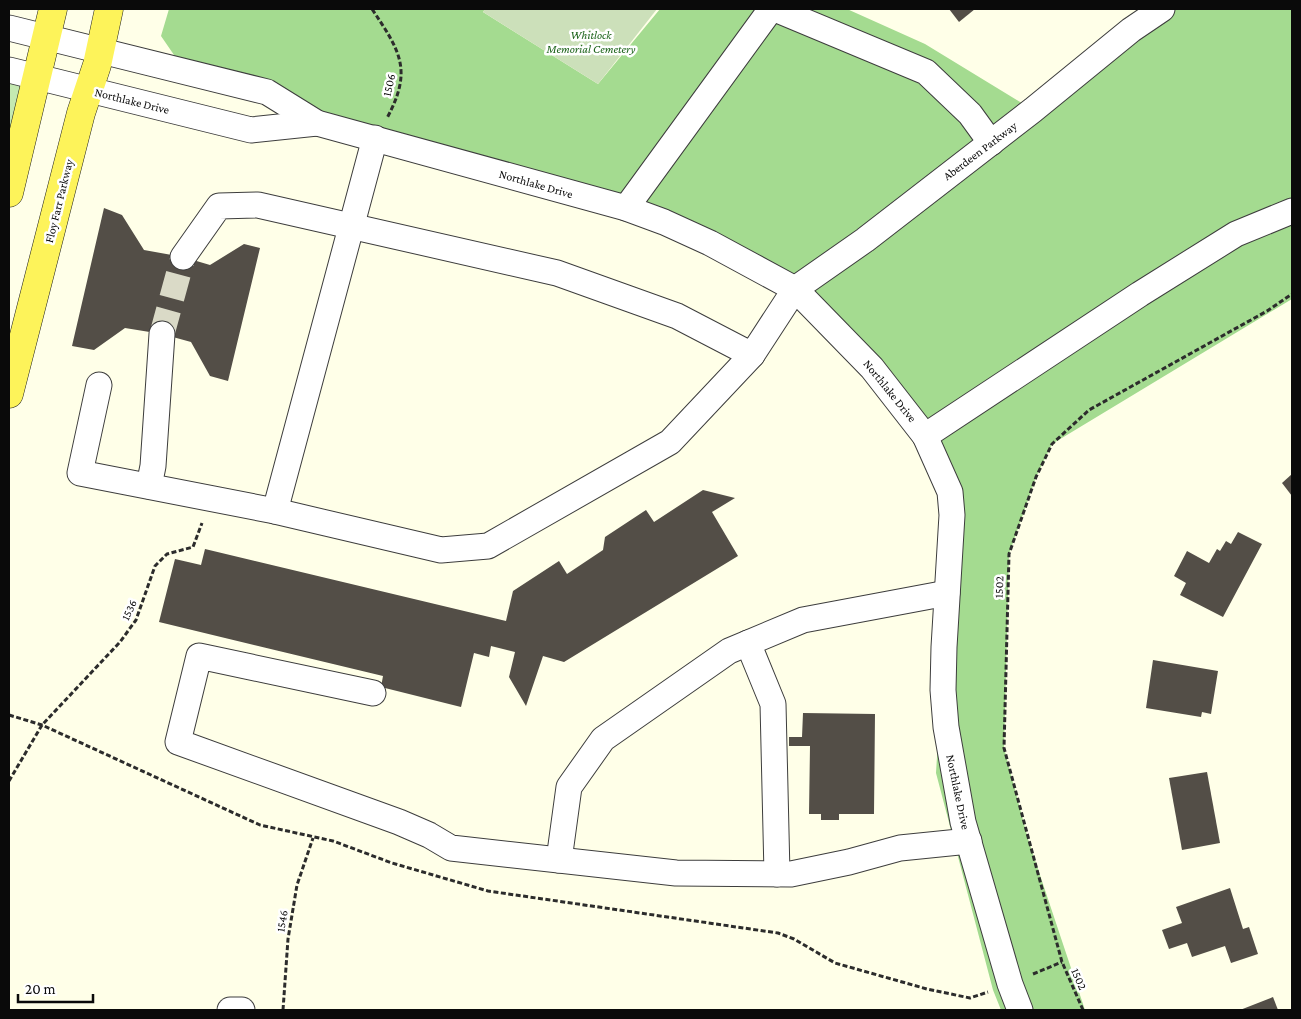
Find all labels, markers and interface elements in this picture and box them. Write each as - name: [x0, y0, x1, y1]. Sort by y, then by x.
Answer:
- park label: Whitlock Memorial Cemetery: [545, 28, 636, 56]
- street label: 1506: [380, 72, 398, 98]
- street label: Northlake Drive: [93, 85, 171, 117]
- street label: Aberdeen Parkway: [940, 118, 1020, 183]
- street label: Floy Farr Parkway: [42, 157, 76, 244]
- street label: Northlake Drive: [497, 167, 575, 201]
- street label: Northlake Drive: [861, 357, 919, 425]
- street label: 1502: [992, 575, 1006, 598]
- street label: 1536: [118, 597, 140, 623]
- street label: Northlake Drive: [943, 753, 973, 831]
- street label: 1546: [273, 909, 291, 933]
- street label: 1502: [1068, 966, 1090, 992]
- scale bar: [18, 972, 92, 1004]
- text: 20 m: [25, 981, 56, 997]

